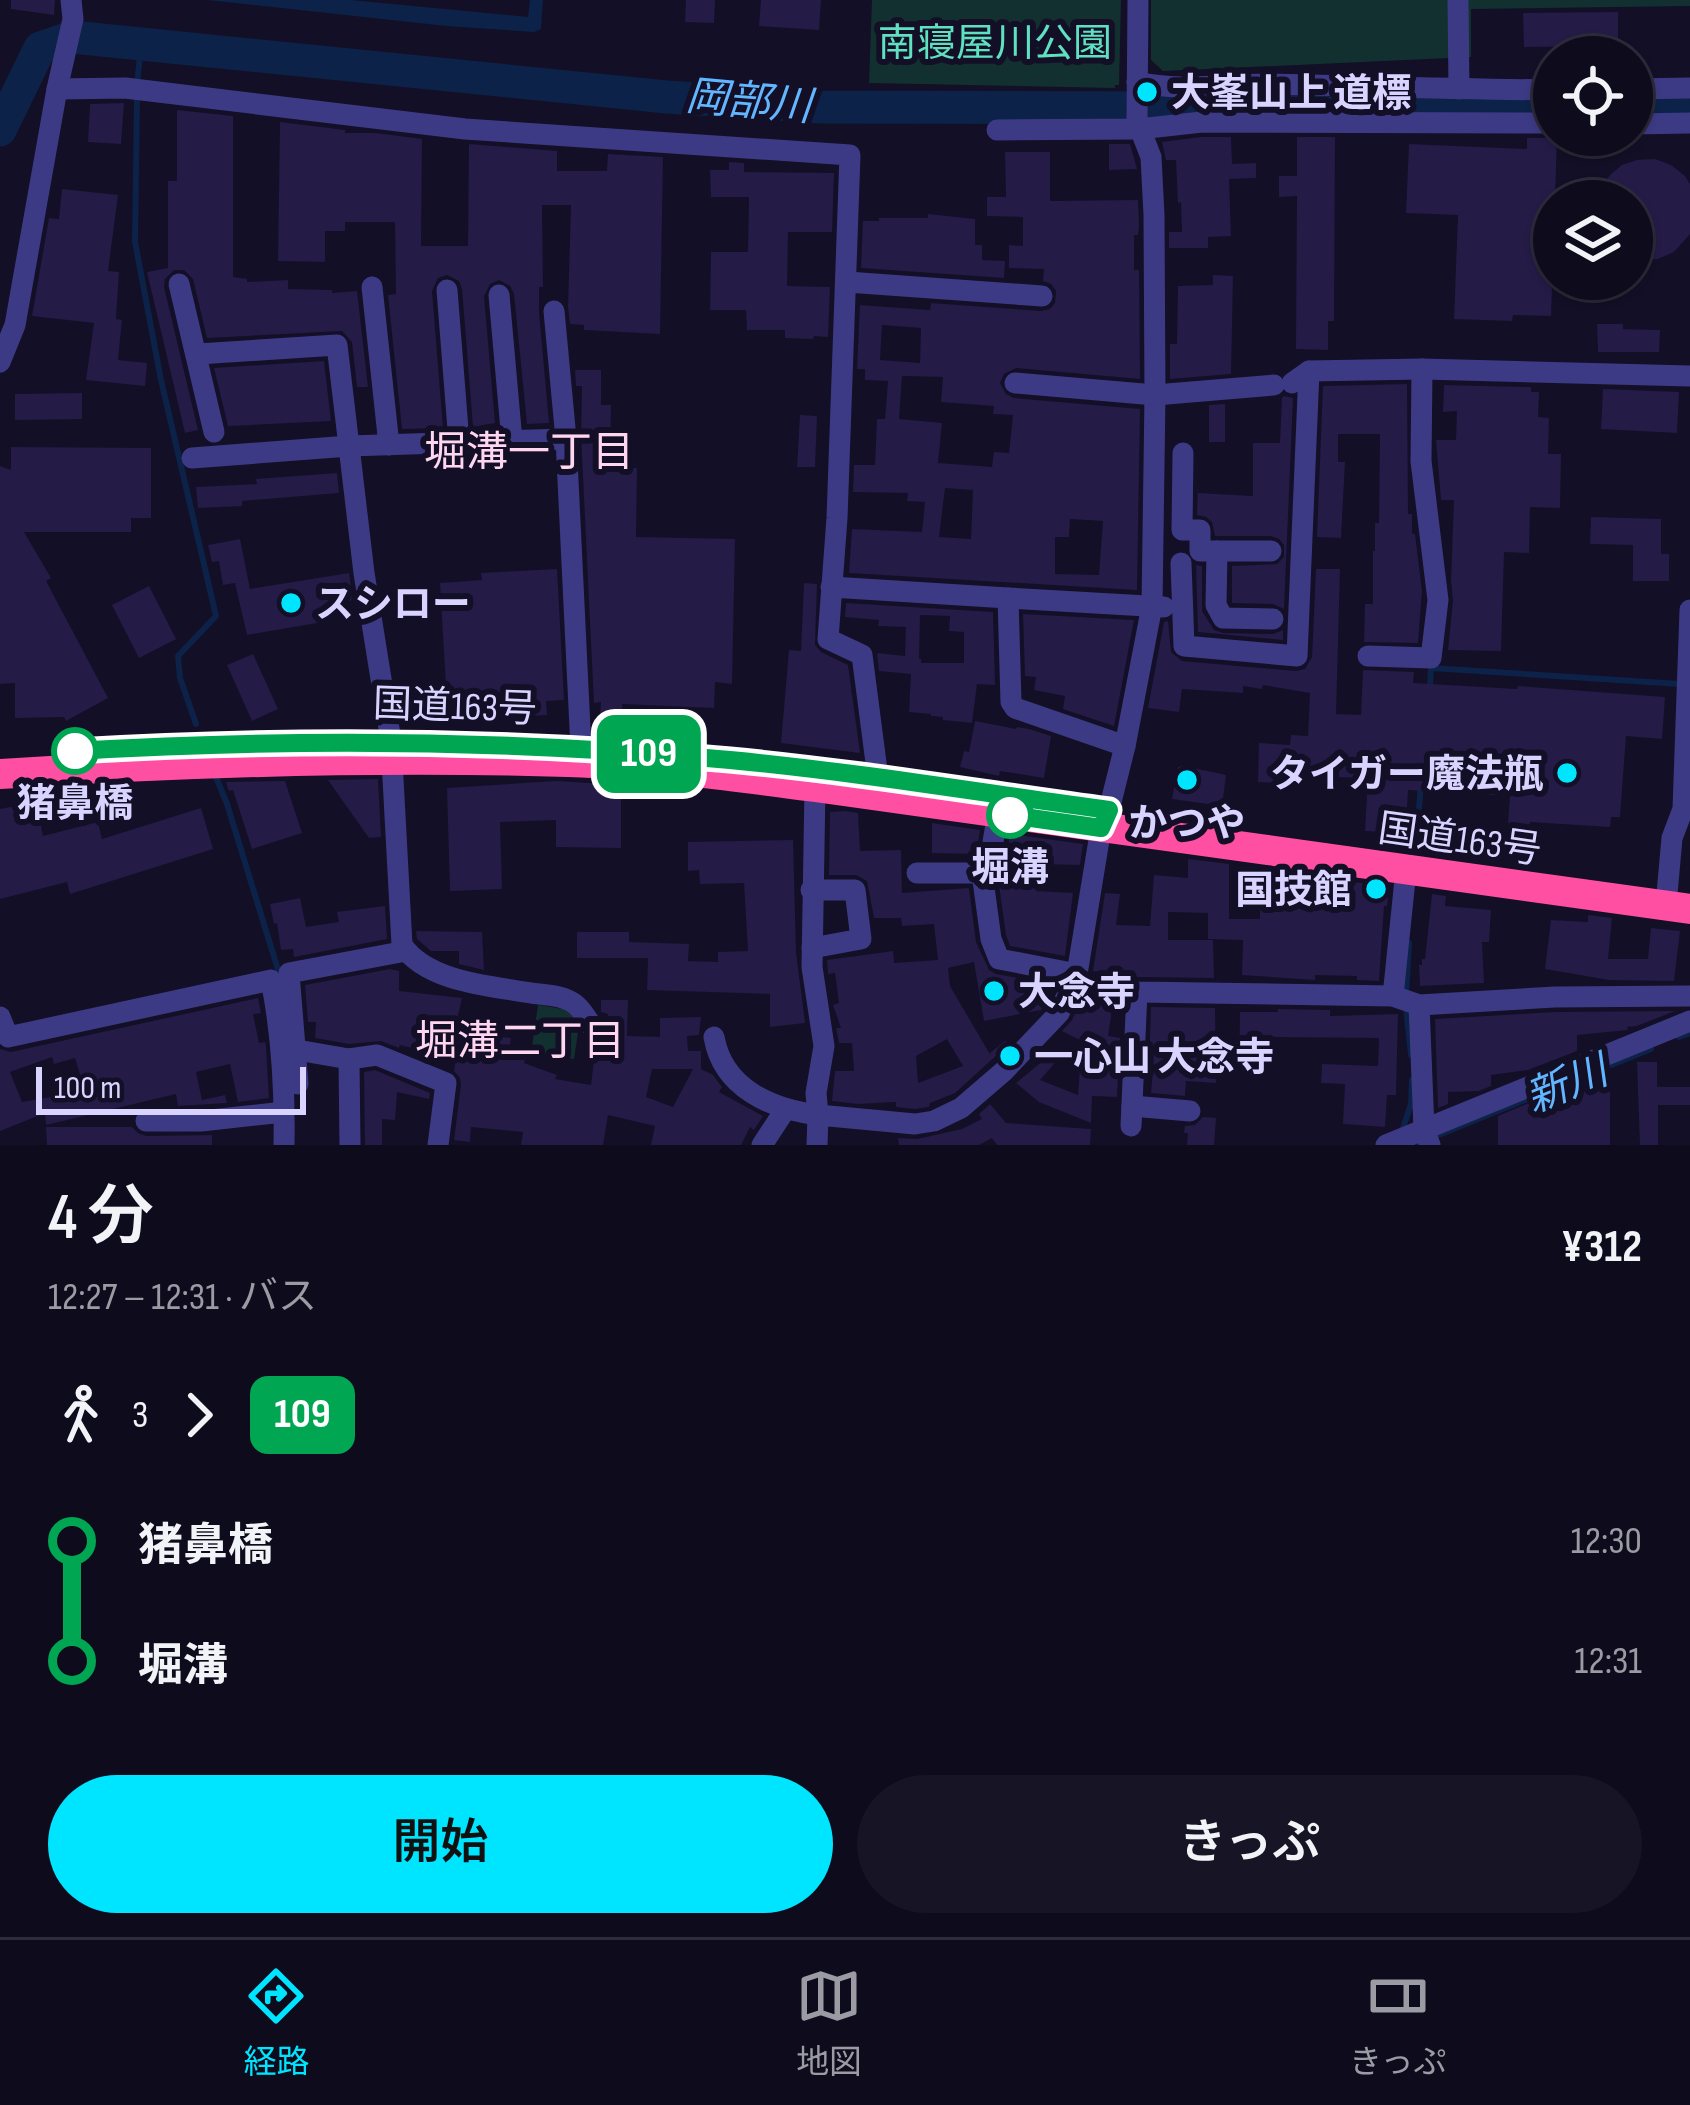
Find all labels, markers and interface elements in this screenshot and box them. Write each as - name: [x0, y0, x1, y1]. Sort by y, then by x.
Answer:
- park label: 南寝屋川公園: [878, 21, 1112, 68]
- map controls: [1533, 36, 1653, 300]
- button: locate: [1533, 36, 1653, 156]
- place label: 大峯山上 道標: [1171, 71, 1411, 118]
- water label: 岡部川: [684, 72, 818, 134]
- marker: 大峯山上 道標: [1134, 79, 1160, 105]
- button: layers: [1533, 180, 1653, 300]
- district label: 堀溝一丁目: [424, 428, 634, 479]
- place label: スシロー: [315, 582, 471, 629]
- marker: スシロー: [278, 590, 304, 616]
- street label: 国道163号: [372, 681, 538, 734]
- line badge: 109: [580, 715, 718, 793]
- text: 109: [621, 728, 677, 779]
- marker: 猪鼻橋: [53, 729, 97, 773]
- place label: タイガー魔法瓶: [1270, 752, 1543, 799]
- marker: タイガー魔法瓶: [1554, 760, 1580, 786]
- marker: かつや: [1174, 767, 1200, 793]
- place label: 猪鼻橋: [16, 781, 134, 828]
- marker: 堀溝: [988, 793, 1032, 837]
- place label: かつや: [1128, 801, 1246, 848]
- street label: 国道163号: [1375, 806, 1544, 875]
- place label: 堀溝: [971, 845, 1049, 892]
- place label: 国技館: [1235, 868, 1352, 915]
- marker: 国技館: [1363, 876, 1389, 902]
- place label: 大念寺: [1018, 970, 1135, 1017]
- marker: 大念寺: [981, 978, 1007, 1004]
- district label: 堀溝二丁目: [415, 1017, 625, 1068]
- place label: 一心山 大念寺: [1034, 1035, 1274, 1082]
- marker: 一心山 大念寺: [997, 1043, 1023, 1069]
- water label: 新川: [1518, 1044, 1619, 1125]
- scale bar: [36, 1061, 306, 1114]
- text: 100 m: [54, 1068, 121, 1108]
- text: 4 分: [48, 1179, 154, 1258]
- text: ¥312: [1561, 1220, 1642, 1275]
- text: 12:27 – 12:31 · バス: [48, 1274, 317, 1321]
- icon: walk: [48, 1382, 114, 1448]
- icon: forward: [166, 1382, 232, 1448]
- text: 109: [274, 1389, 331, 1440]
- text: 3: [132, 1392, 148, 1439]
- text: 12:30: [1571, 1518, 1642, 1565]
- text: 猪鼻橋: [138, 1519, 273, 1574]
- text: 12:31: [1574, 1638, 1642, 1685]
- text: 堀溝: [138, 1639, 228, 1694]
- button: 開始: [48, 1775, 833, 1913]
- button: きっぷ: [857, 1775, 1642, 1913]
- tab: 経路: [243, 1963, 309, 2083]
- tab: 地図: [796, 1963, 862, 2083]
- tab: きっぷ: [1349, 1963, 1447, 2083]

